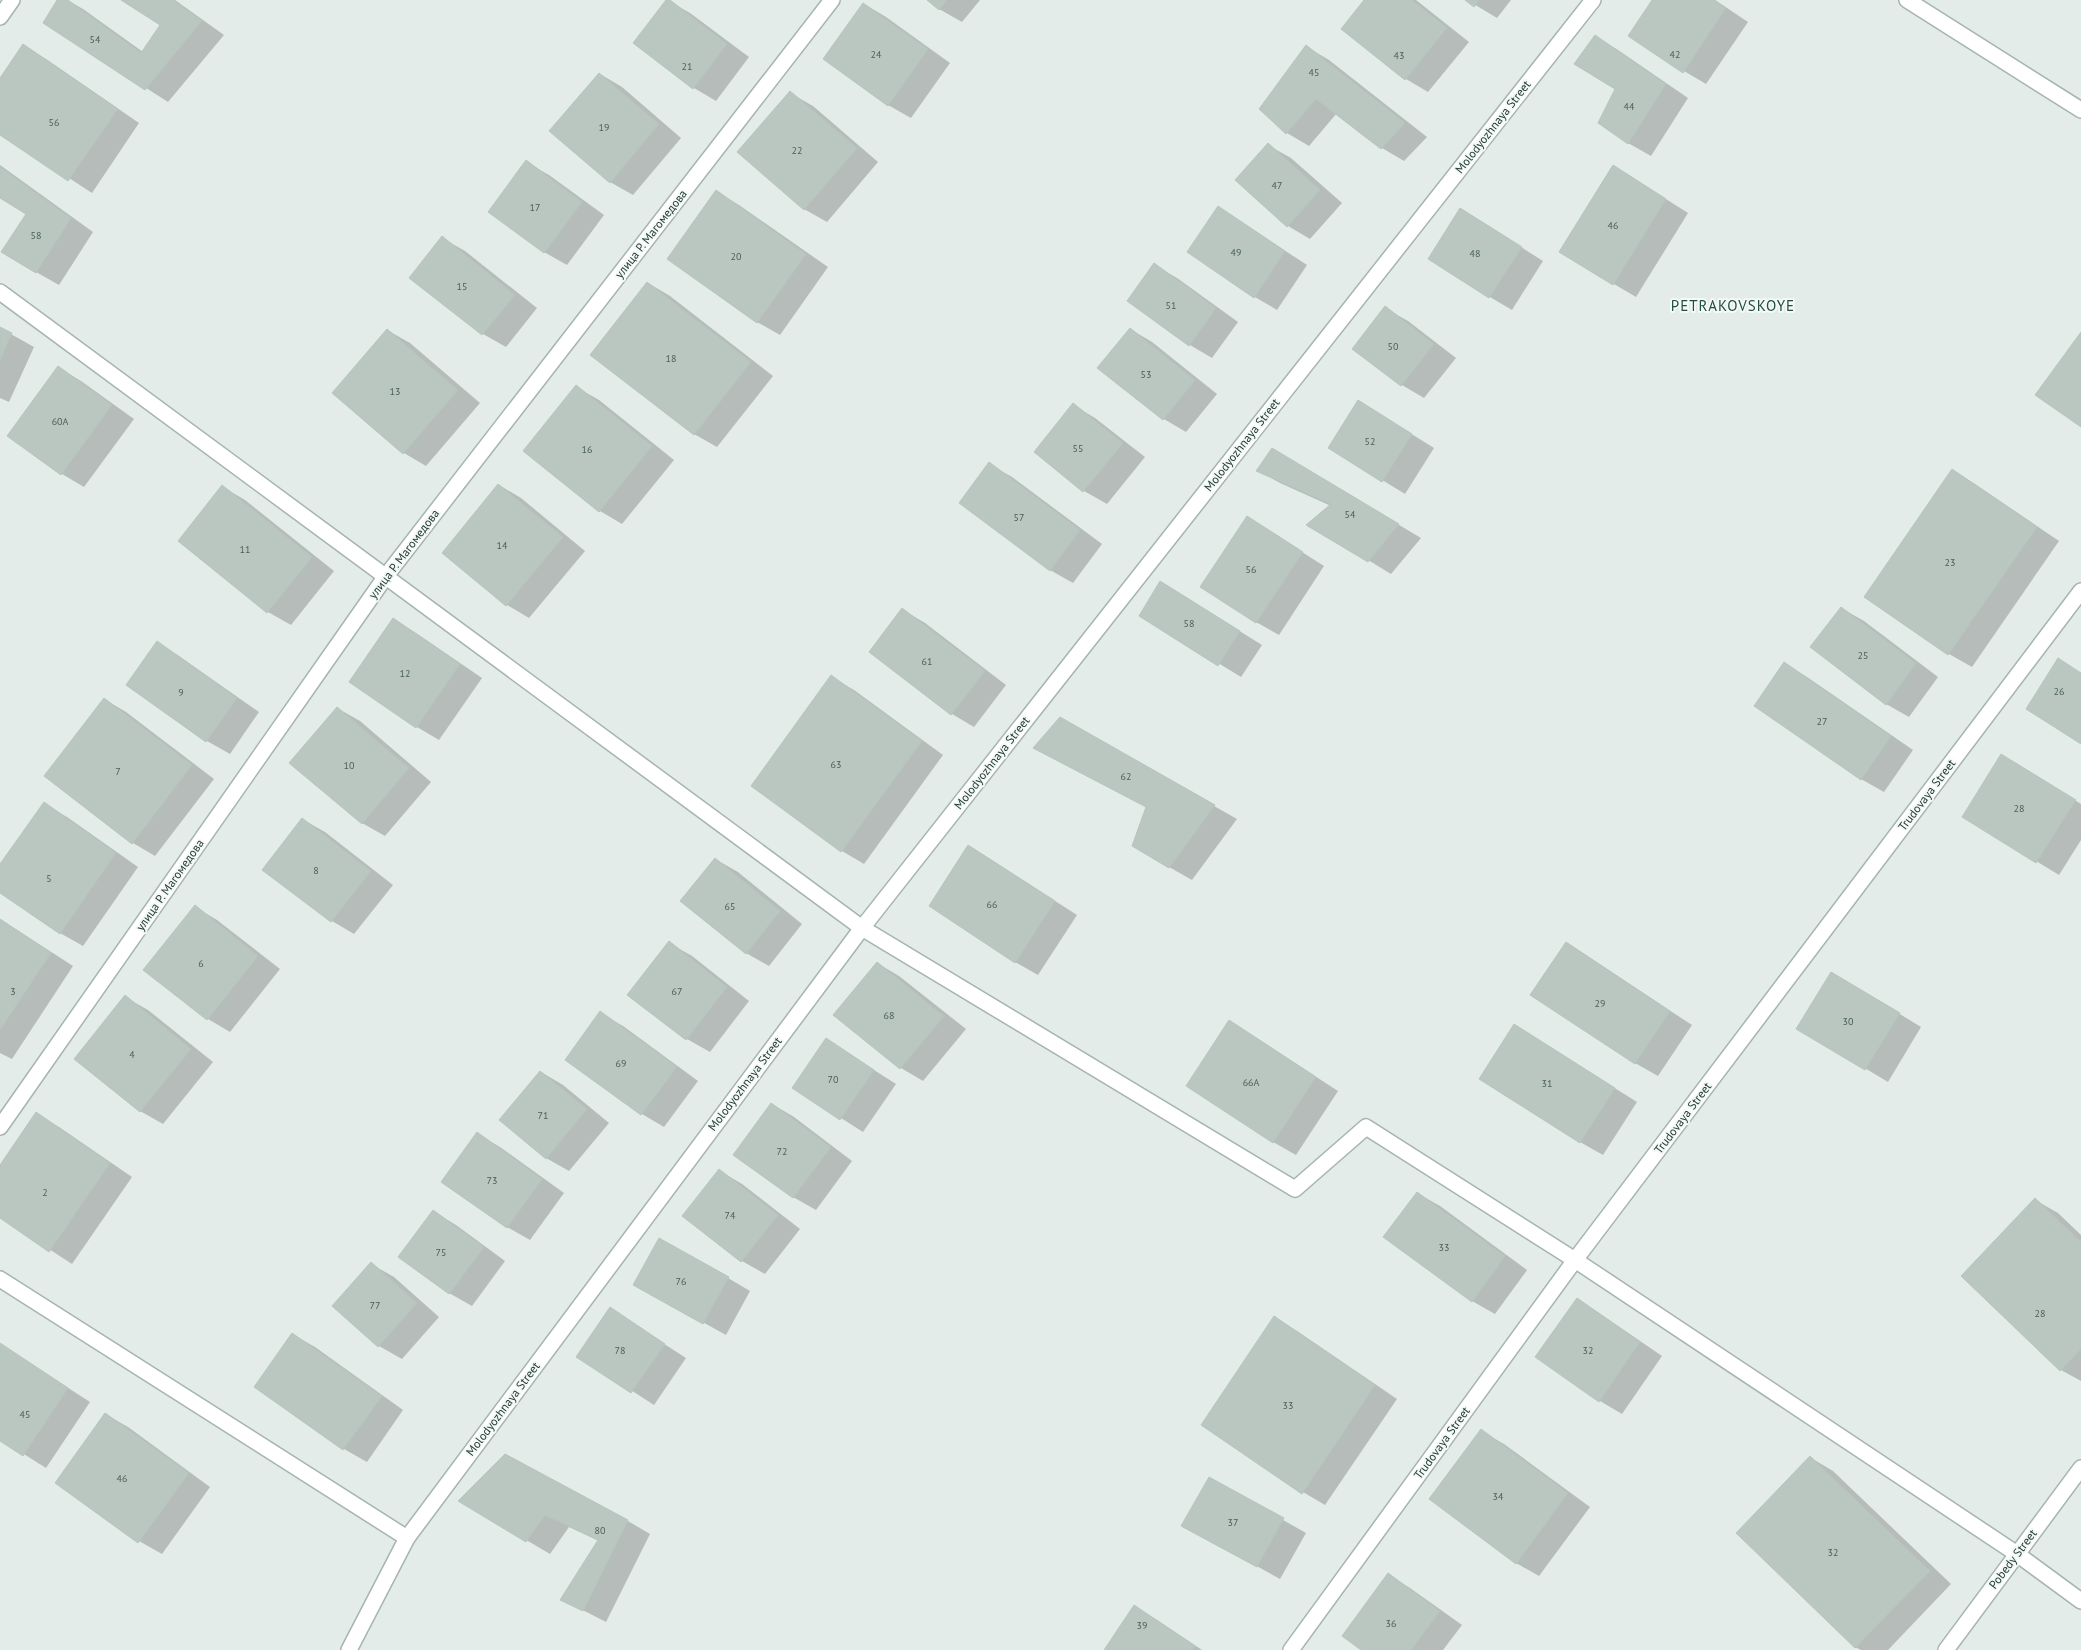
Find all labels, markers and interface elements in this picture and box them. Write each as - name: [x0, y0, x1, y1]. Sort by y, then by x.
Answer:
- house number: 54: [90, 33, 101, 46]
- house number: 24: [871, 48, 882, 61]
- house number: 42: [1670, 48, 1680, 61]
- house number: 43: [1394, 49, 1404, 62]
- house number: 21: [682, 60, 692, 73]
- house number: 45: [1309, 66, 1319, 79]
- street label: Molodyozhnaya Street: [1452, 77, 1534, 176]
- house number: 44: [1624, 100, 1635, 113]
- house number: 56: [49, 116, 59, 129]
- house number: 19: [599, 121, 609, 134]
- house number: 22: [792, 144, 802, 157]
- house number: 47: [1272, 179, 1282, 192]
- street label: улица Р. Магомедова: [611, 186, 690, 281]
- house number: 17: [530, 201, 540, 214]
- house number: 46: [1608, 219, 1618, 232]
- house number: 58: [31, 229, 41, 242]
- house number: 49: [1231, 246, 1241, 259]
- house number: 48: [1470, 247, 1480, 260]
- house number: 20: [731, 250, 742, 263]
- house number: 15: [457, 280, 467, 293]
- district label: PETRAKOVSKOYE: [1671, 296, 1795, 315]
- house number: 51: [1166, 299, 1176, 312]
- house number: 50: [1388, 340, 1399, 353]
- house number: 18: [666, 352, 676, 365]
- house number: 53: [1141, 368, 1151, 381]
- house number: 13: [390, 385, 400, 398]
- street label: Molodyozhnaya Street: [1201, 395, 1283, 494]
- house number: 60А: [52, 415, 69, 428]
- house number: 52: [1365, 435, 1375, 448]
- house number: 55: [1073, 442, 1083, 455]
- house number: 16: [582, 443, 592, 456]
- street label: улица Р. Магомедова: [365, 506, 442, 601]
- house number: 54: [1345, 508, 1356, 521]
- house number: 57: [1014, 511, 1024, 524]
- house number: 14: [497, 539, 508, 552]
- house number: 11: [240, 543, 250, 556]
- house number: 23: [1945, 556, 1955, 569]
- house number: 56: [1246, 563, 1256, 576]
- house number: 58: [1184, 617, 1194, 630]
- house number: 25: [1858, 649, 1868, 662]
- house number: 61: [922, 655, 932, 668]
- house number: 12: [400, 667, 410, 680]
- house number: 26: [2054, 685, 2064, 698]
- house number: 9: [178, 686, 184, 699]
- street label: Molodyozhnaya Street: [951, 713, 1033, 812]
- house number: 27: [1817, 715, 1827, 728]
- street label: Trudovaya Street: [1895, 756, 1958, 833]
- house number: 63: [831, 758, 841, 771]
- house number: 10: [344, 759, 355, 772]
- house number: 7: [115, 765, 121, 778]
- house number: 62: [1121, 770, 1131, 783]
- house number: 28: [2014, 802, 2024, 815]
- street label: улица Р. Магомедова: [132, 836, 207, 933]
- house number: 8: [313, 864, 319, 877]
- house number: 5: [46, 872, 52, 885]
- house number: 66: [987, 898, 997, 911]
- house number: 65: [725, 900, 735, 913]
- house number: 6: [198, 957, 204, 970]
- house number: 3: [10, 985, 16, 998]
- house number: 67: [672, 985, 682, 998]
- house number: 29: [1595, 997, 1605, 1010]
- house number: 68: [884, 1009, 894, 1022]
- house number: 30: [1843, 1015, 1854, 1028]
- street label: Molodyozhnaya Street: [704, 1034, 785, 1134]
- house number: 4: [129, 1048, 135, 1061]
- house number: 69: [616, 1057, 626, 1070]
- house number: 70: [828, 1073, 839, 1086]
- house number: 66А: [1243, 1076, 1260, 1089]
- house number: 31: [1542, 1077, 1552, 1090]
- street label: Trudovaya Street: [1651, 1079, 1714, 1156]
- house number: 71: [538, 1109, 548, 1122]
- house number: 72: [777, 1145, 787, 1158]
- house number: 73: [487, 1174, 497, 1187]
- house number: 2: [42, 1186, 48, 1199]
- house number: 74: [725, 1209, 736, 1222]
- house number: 33: [1439, 1241, 1449, 1254]
- house number: 75: [436, 1246, 446, 1259]
- house number: 76: [676, 1275, 686, 1288]
- house number: 77: [370, 1299, 380, 1312]
- house number: 28: [2035, 1307, 2045, 1320]
- house number: 78: [615, 1344, 625, 1357]
- house number: 32: [1583, 1344, 1593, 1357]
- street label: Molodyozhnaya Street: [462, 1359, 543, 1459]
- house number: 33: [1283, 1399, 1293, 1412]
- street label: Trudovaya Street: [1410, 1404, 1473, 1482]
- house number: 45: [20, 1408, 30, 1421]
- house number: 46: [117, 1472, 127, 1485]
- house number: 34: [1493, 1490, 1504, 1503]
- house number: 37: [1228, 1516, 1238, 1529]
- house number: 80: [595, 1524, 606, 1537]
- street label: Pobedy Street: [1985, 1526, 2040, 1591]
- house number: 32: [1828, 1546, 1838, 1559]
- house number: 36: [1386, 1617, 1396, 1630]
- house number: 39: [1137, 1619, 1147, 1632]

